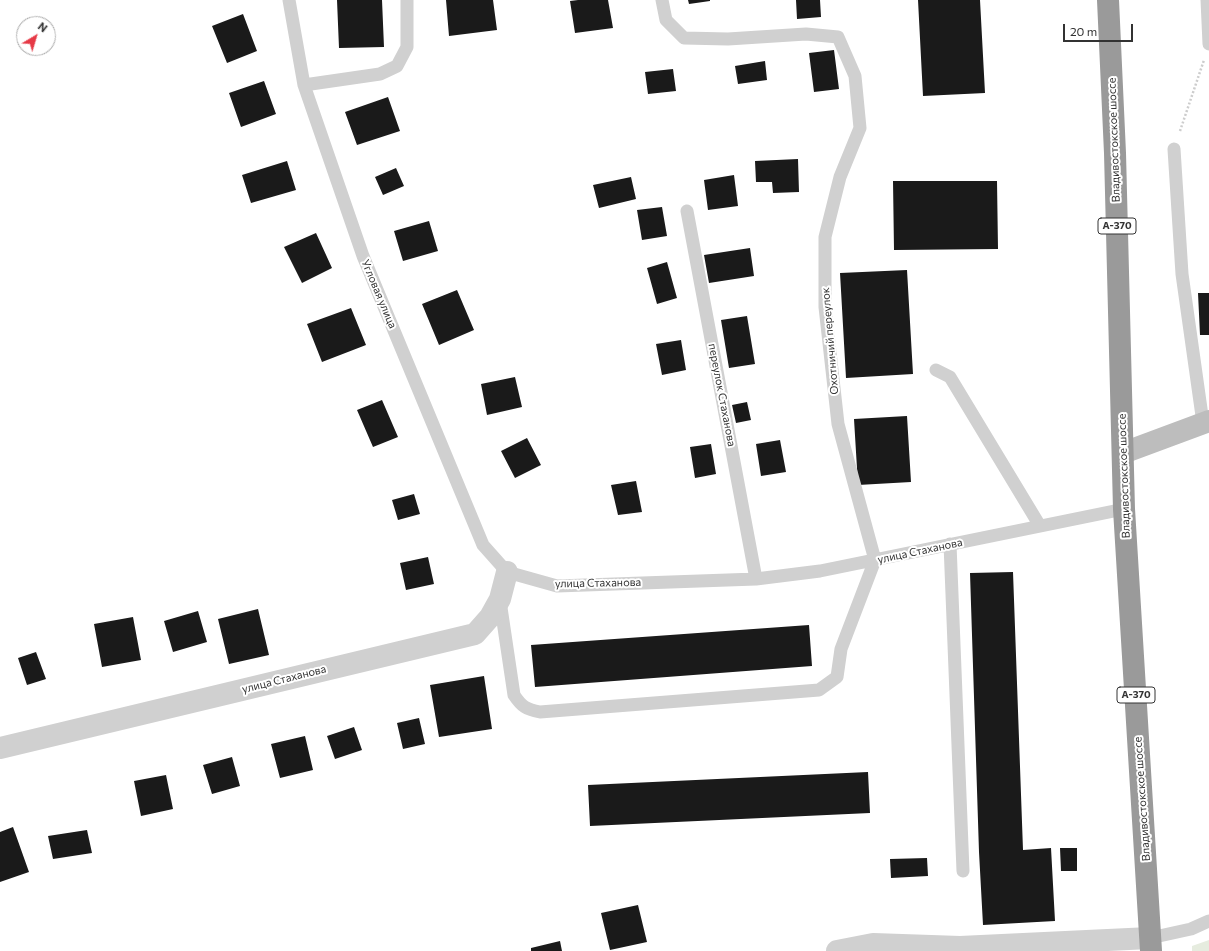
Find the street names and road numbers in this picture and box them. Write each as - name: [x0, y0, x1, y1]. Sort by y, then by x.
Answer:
- street label: Владивостокское шоссе: [1105, 77, 1123, 203]
- road number: А-370: [1098, 218, 1136, 234]
- street label: Угловая улица: [359, 257, 399, 331]
- street label: Охотничий переулок: [819, 287, 841, 395]
- street label: переулок Стаханова: [706, 342, 738, 448]
- street label: Владивостокское шоссе: [1115, 413, 1133, 539]
- street label: улица Стаханова: [876, 536, 964, 566]
- street label: улица Стаханова: [555, 576, 641, 590]
- street label: улица Стаханова: [240, 662, 328, 696]
- road number: А-370: [1117, 687, 1155, 703]
- street label: Владивостокское шоссе: [1131, 736, 1153, 862]

